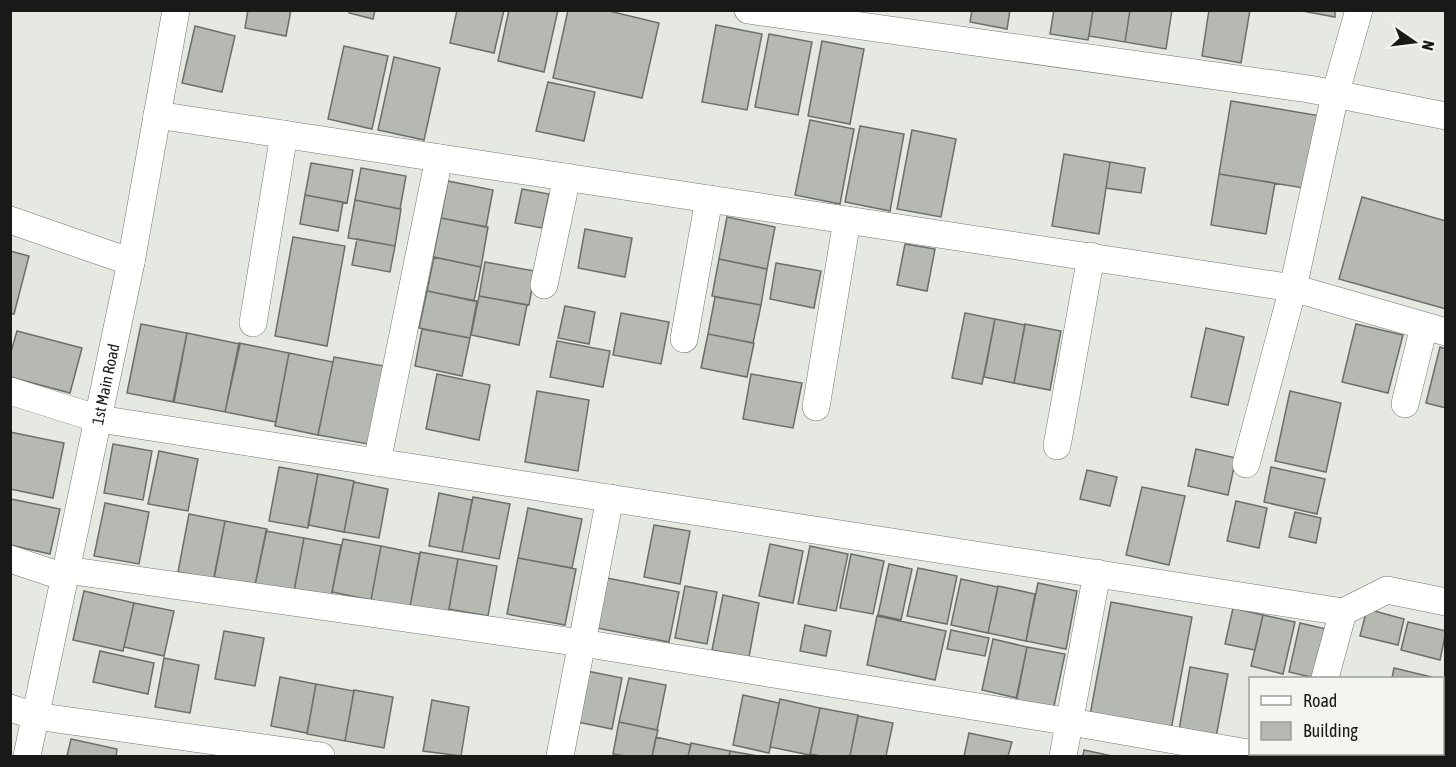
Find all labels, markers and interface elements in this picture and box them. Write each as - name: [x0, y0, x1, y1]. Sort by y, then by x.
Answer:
- north arrow: [1384, 12, 1444, 72]
- text: N: [1419, 39, 1438, 52]
- street label: 1st Main Road: [88, 342, 123, 426]
- legend: [1249, 677, 1444, 755]
- text: Road: [1303, 690, 1337, 711]
- text: Building: [1303, 720, 1358, 741]

